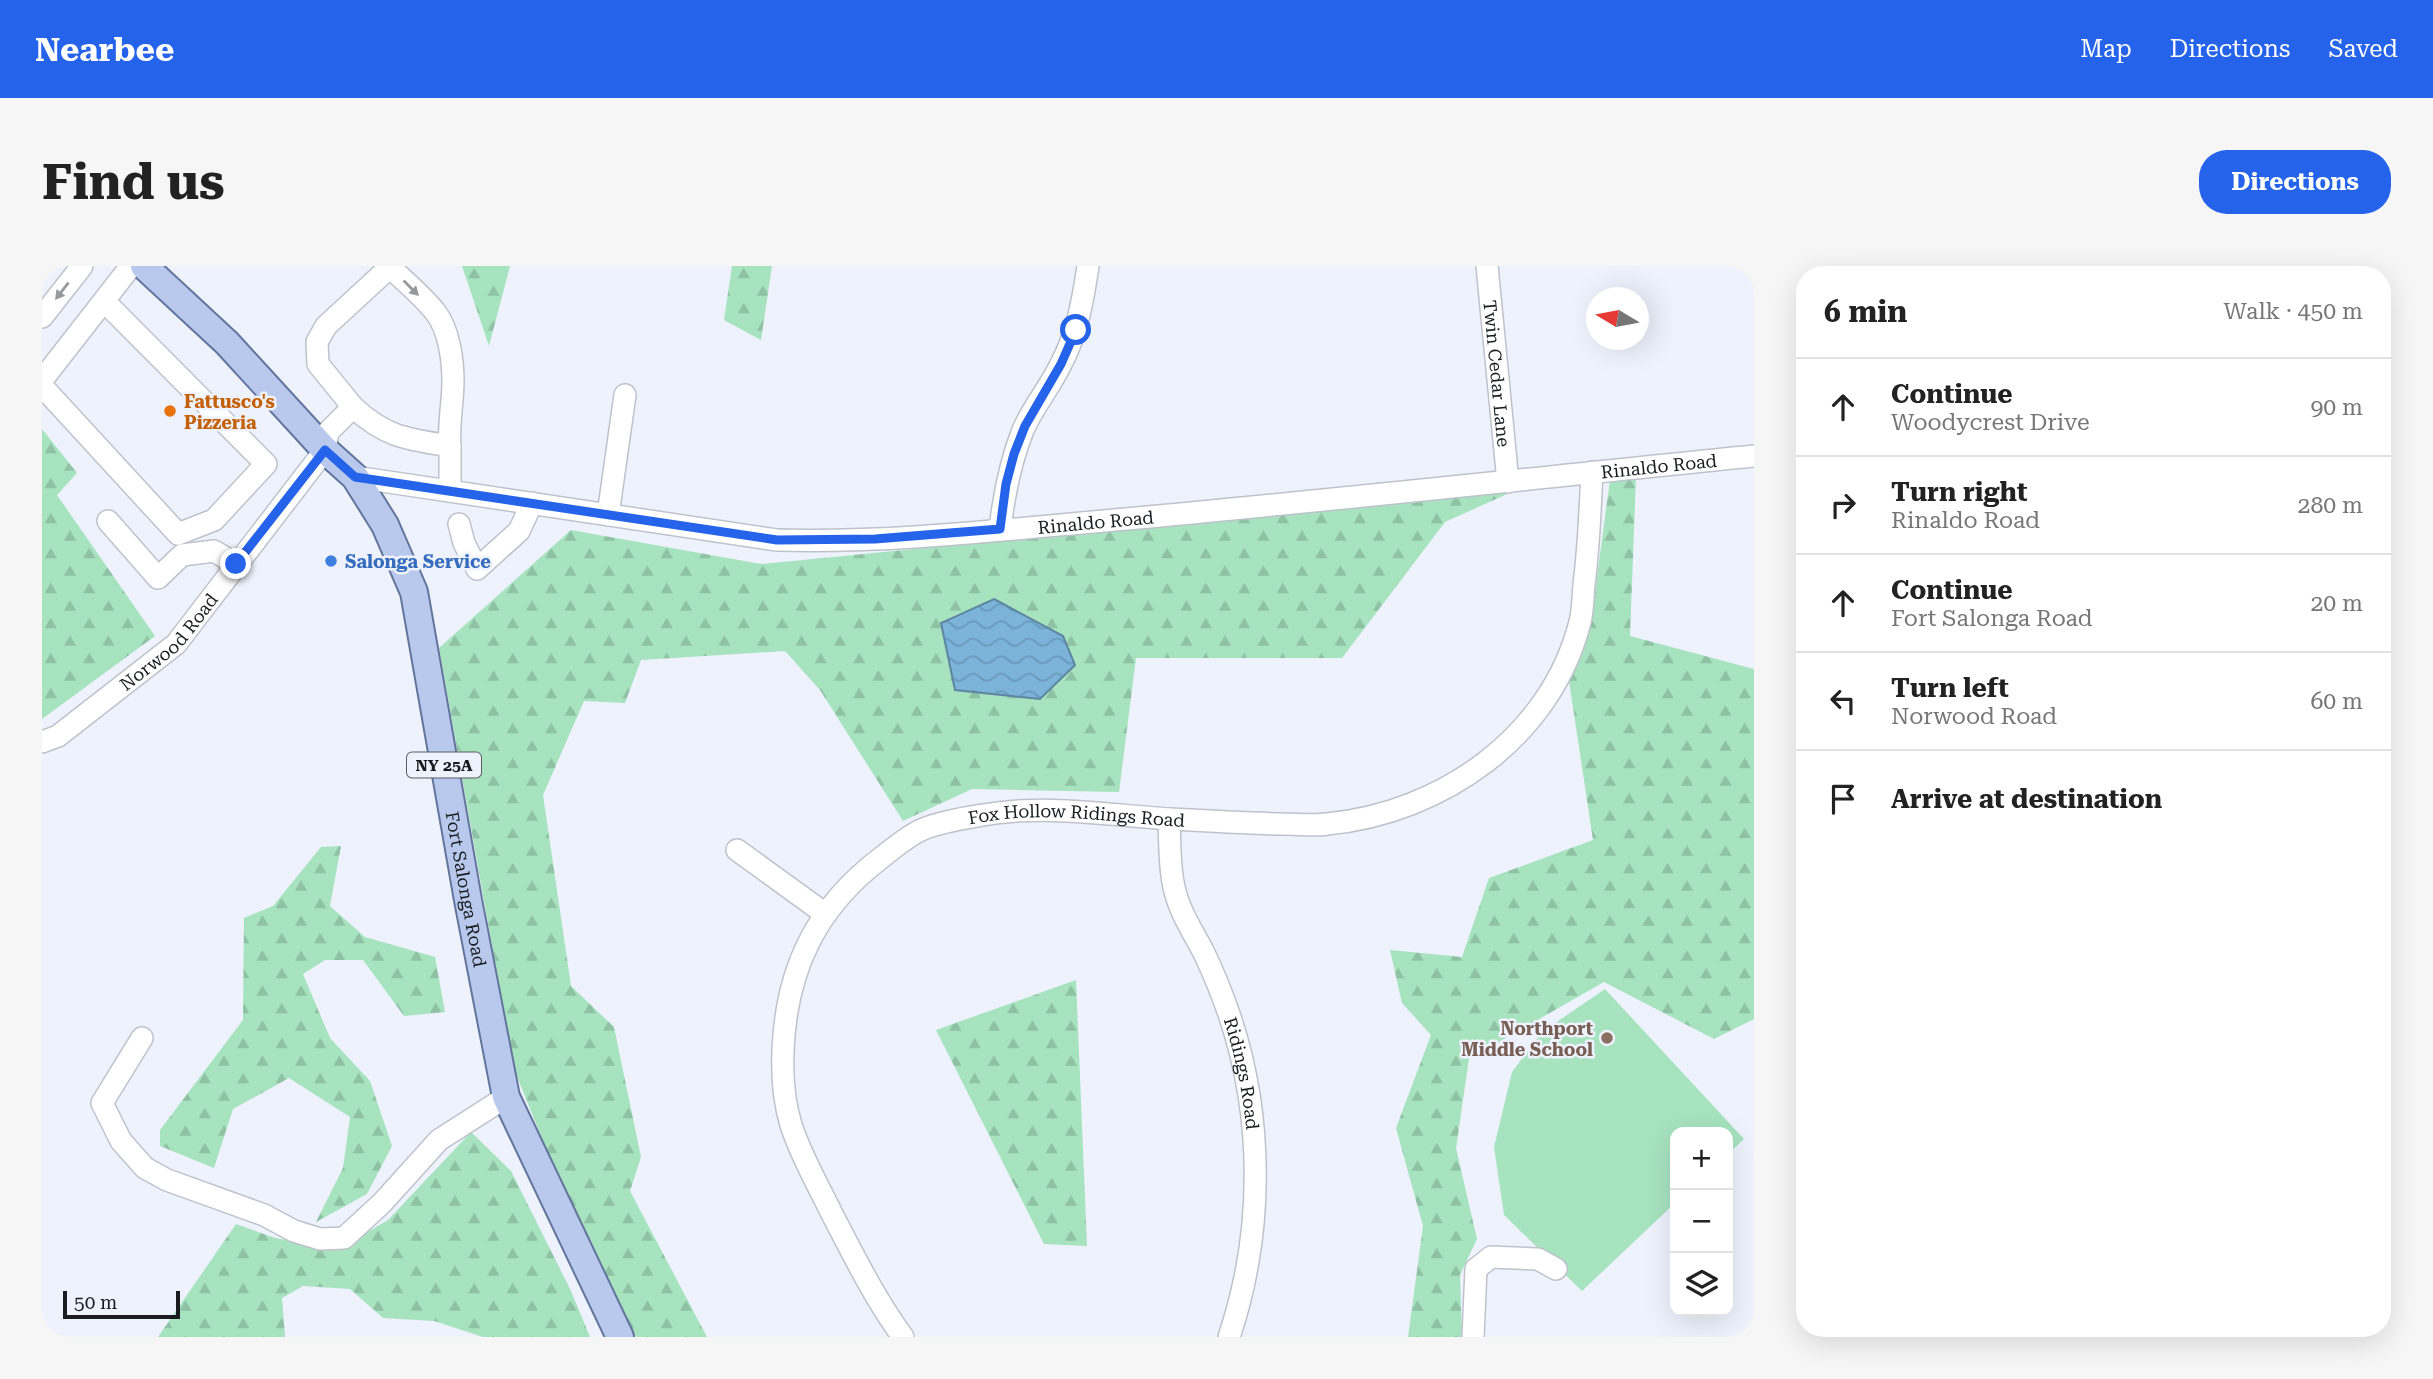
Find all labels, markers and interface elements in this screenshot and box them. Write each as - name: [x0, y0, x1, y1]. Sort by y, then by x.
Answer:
- text: Nearbee: [35, 30, 174, 69]
- text: Map: [2080, 35, 2132, 63]
- text: Directions: [2170, 35, 2290, 63]
- text: Saved: [2328, 35, 2398, 63]
- button: Directions: [2199, 150, 2391, 214]
- text: Find us: [42, 154, 225, 211]
- one-way arrow: [403, 280, 419, 296]
- one-way arrow: [54, 282, 69, 300]
- north arrow: [1586, 287, 1649, 350]
- text: 6 min: [1824, 294, 1907, 329]
- text: Walk · 450 m: [2224, 298, 2363, 325]
- street label: Twin Cedar Lane: [1480, 299, 1515, 448]
- route start: [1060, 314, 1091, 345]
- text: Continue: [1891, 379, 2013, 409]
- icon: ahead: [1824, 388, 1862, 426]
- place label: Fattusco's Pizzeria: [184, 391, 275, 433]
- text: 90 m: [2310, 394, 2363, 421]
- marker: Fattusco's Pizzeria: [162, 403, 178, 419]
- text: Woodycrest Drive: [1891, 409, 2090, 436]
- street label: Rinaldo Road: [1600, 449, 1718, 482]
- text: Turn right: [1891, 477, 2027, 507]
- icon: right: [1824, 486, 1862, 524]
- text: 280 m: [2298, 492, 2363, 519]
- street label: Rinaldo Road: [1037, 506, 1155, 537]
- text: Rinaldo Road: [1891, 507, 2040, 534]
- route end: [220, 548, 251, 579]
- place label: Salonga Service: [345, 551, 491, 572]
- marker: Salonga Service: [323, 553, 339, 569]
- text: Continue: [1891, 575, 2013, 605]
- icon: ahead: [1824, 584, 1862, 622]
- street label: Norwood Road: [115, 589, 222, 695]
- text: 20 m: [2310, 590, 2363, 617]
- text: Fort Salonga Road: [1891, 605, 2093, 632]
- text: Turn left: [1891, 673, 2009, 703]
- icon: left: [1824, 682, 1862, 720]
- text: 60 m: [2310, 688, 2363, 715]
- text: Norwood Road: [1891, 703, 2057, 730]
- road number: NY 25A: [407, 752, 481, 778]
- icon: arrive: [1824, 780, 1862, 818]
- text: Arrive at destination: [1891, 784, 2162, 814]
- street label: Fox Hollow Ridings Road: [966, 800, 1186, 830]
- street label: Fort Salonga Road: [442, 810, 491, 969]
- street label: Ridings Road: [1220, 1014, 1264, 1131]
- place label: Northport Middle School: [1461, 1018, 1593, 1060]
- marker: Northport Middle School: [1599, 1030, 1615, 1046]
- map controls: [1670, 1127, 1733, 1316]
- button: +: [1670, 1127, 1733, 1190]
- button: −: [1670, 1190, 1733, 1253]
- button: layers: [1670, 1253, 1733, 1316]
- scale bar: [63, 1288, 180, 1320]
- text: 50 m: [74, 1291, 117, 1314]

